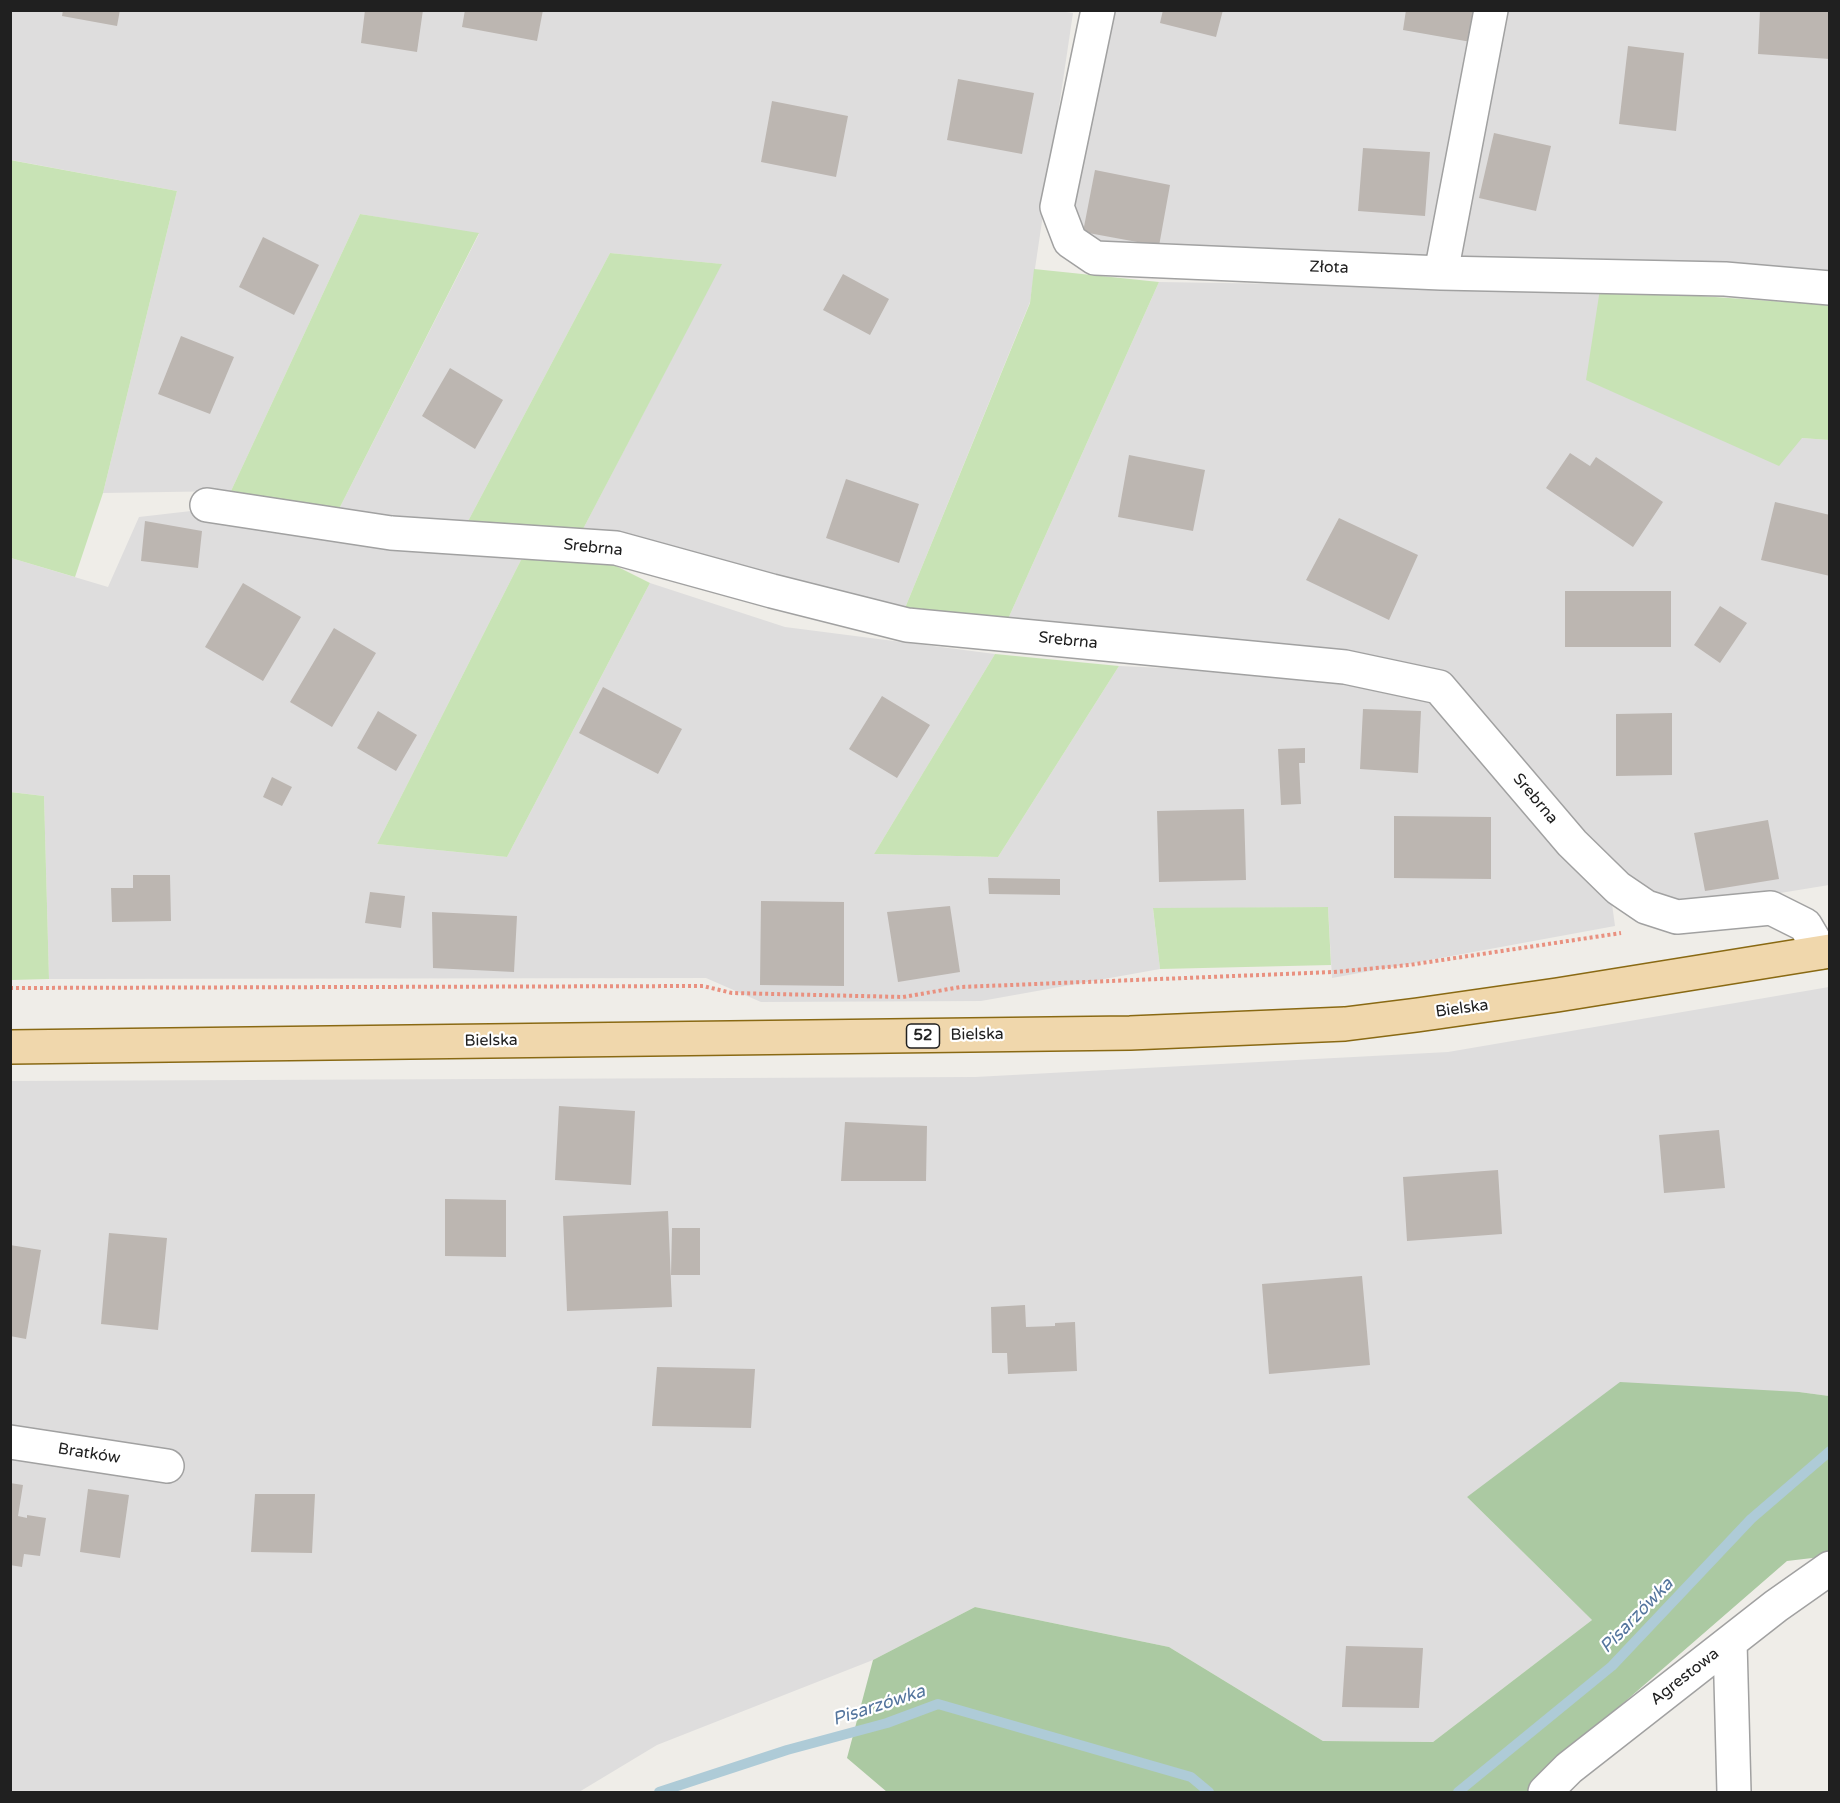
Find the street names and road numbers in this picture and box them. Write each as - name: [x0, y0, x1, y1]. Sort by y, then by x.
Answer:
- street label: Złota: [1309, 258, 1349, 278]
- street label: Srebrna: [562, 535, 624, 561]
- street label: Srebrna: [1037, 628, 1099, 654]
- street label: Srebrna: [1508, 770, 1562, 828]
- street label: Bielska: [1434, 996, 1490, 1022]
- road number: 52: [906, 1024, 940, 1048]
- street label: Bielska: [950, 1025, 1004, 1045]
- street label: Bielska: [464, 1031, 518, 1051]
- street label: Bratków: [56, 1440, 122, 1468]
- street label: Agrestowa: [1647, 1644, 1723, 1710]

